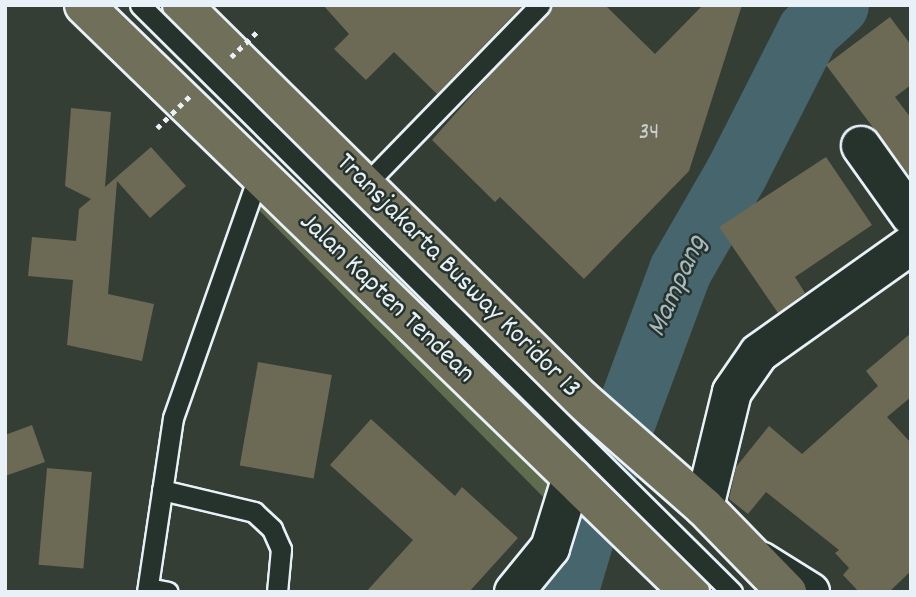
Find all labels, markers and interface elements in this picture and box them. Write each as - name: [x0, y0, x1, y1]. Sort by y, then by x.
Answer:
- house number: 34: [639, 120, 659, 148]
- street label: Transjakarta Busway Koridor 13: [327, 147, 587, 407]
- street label: Jalan Kapten Tendean: [291, 207, 481, 391]
- water label: Mampang: [641, 231, 717, 343]

